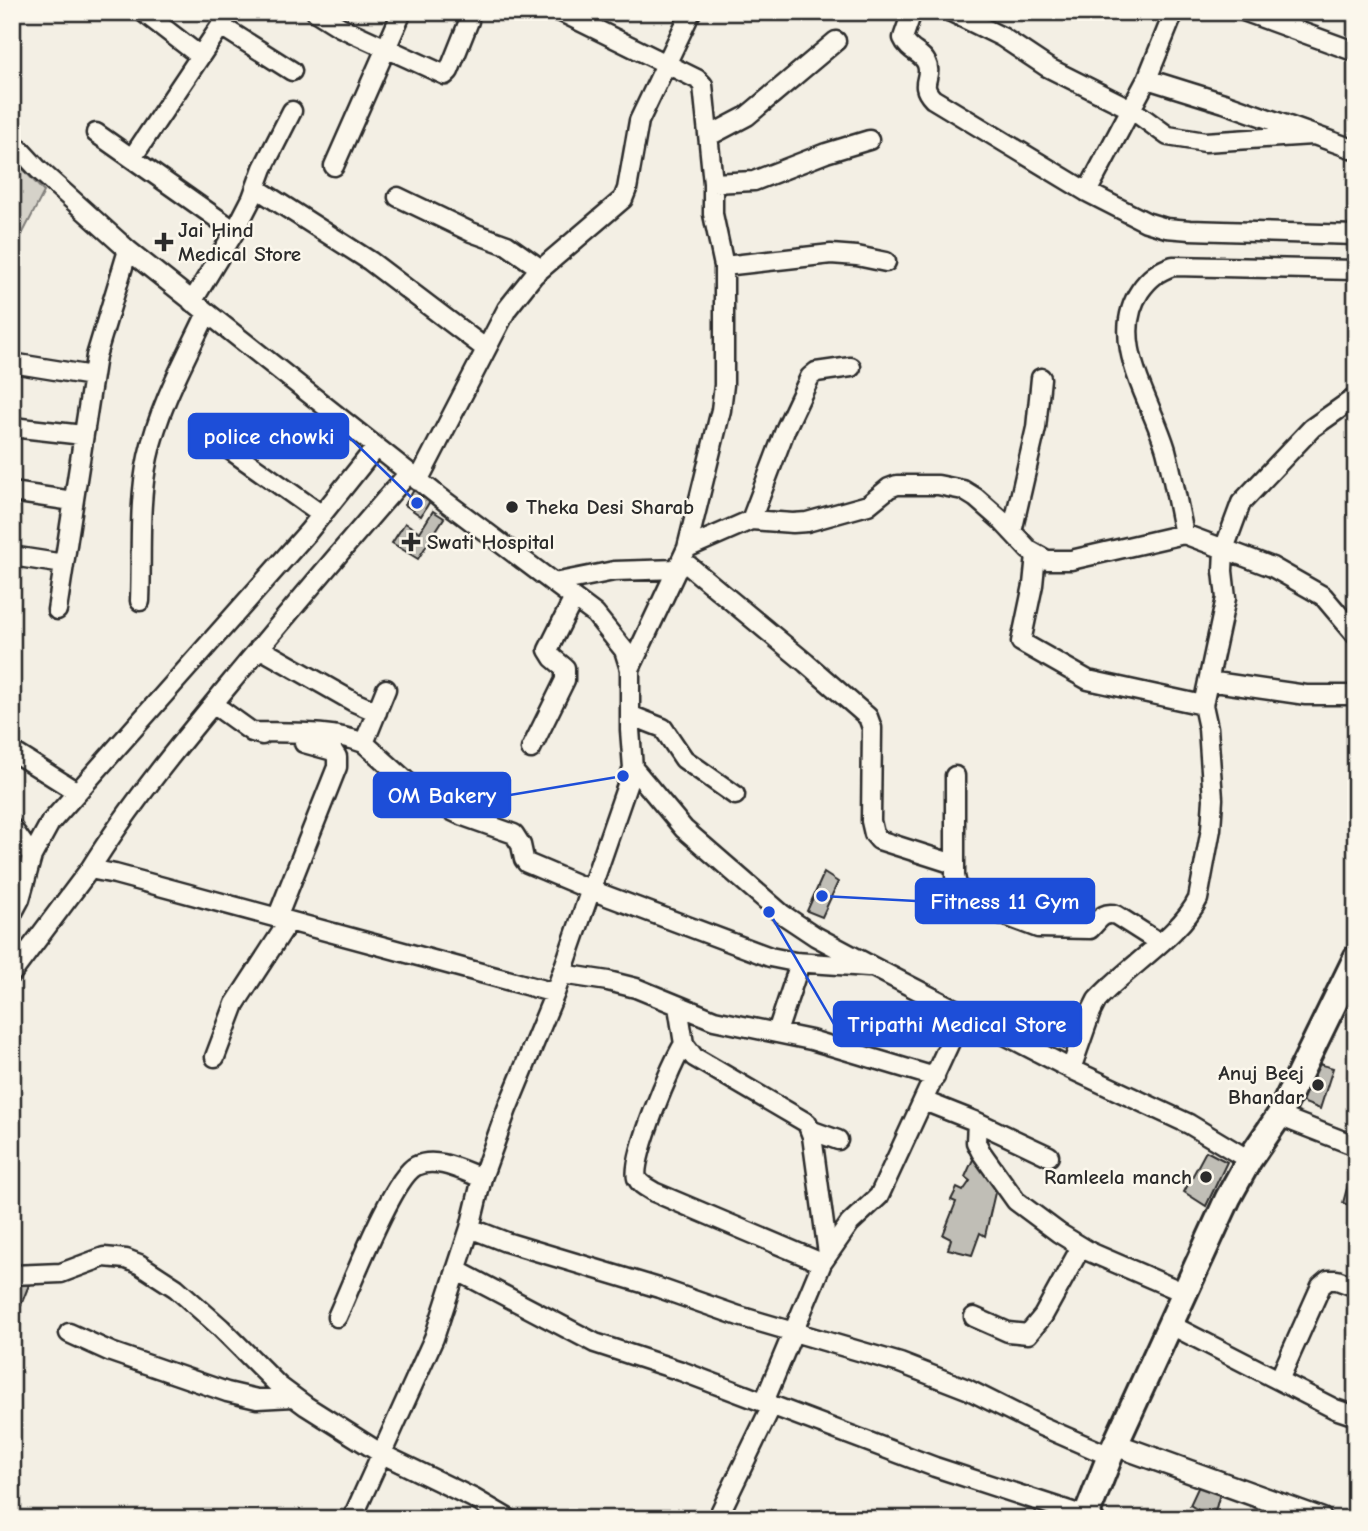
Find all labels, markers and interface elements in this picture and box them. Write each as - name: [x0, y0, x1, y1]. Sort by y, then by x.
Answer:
- place label: Jai Hind Medical Store: [178, 218, 301, 266]
- marker: Jai Hind Medical Store: [156, 234, 172, 250]
- callout: police chowki: [189, 414, 348, 458]
- text: police chowki: [203, 423, 335, 450]
- place label: Theka Desi Sharab: [526, 495, 694, 519]
- marker: Theka Desi Sharab: [504, 499, 520, 515]
- place label: Swati Hospital: [427, 530, 554, 554]
- marker: Swati Hospital: [401, 532, 421, 552]
- callout: OM Bakery: [374, 773, 510, 817]
- text: OM Bakery: [388, 782, 497, 809]
- callout: Fitness 11 Gym: [916, 879, 1094, 923]
- text: Fitness 11 Gym: [930, 888, 1080, 915]
- callout: Tripathi Medical Store: [834, 1002, 1081, 1046]
- text: Tripathi Medical Store: [848, 1011, 1066, 1038]
- place label: Anuj Beej Bhandar: [1218, 1061, 1305, 1109]
- marker: Anuj Beej Bhandar: [1310, 1077, 1326, 1093]
- place label: Ramleela manch: [1044, 1165, 1192, 1189]
- marker: Ramleela manch: [1198, 1169, 1214, 1185]

